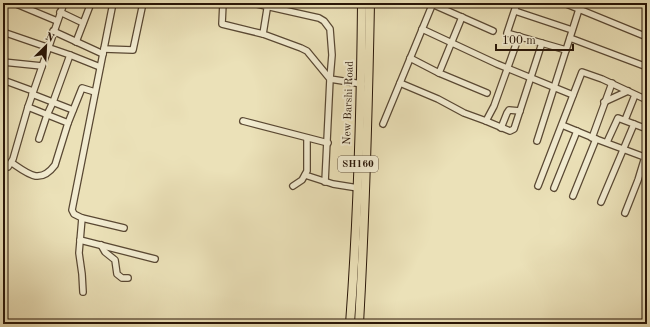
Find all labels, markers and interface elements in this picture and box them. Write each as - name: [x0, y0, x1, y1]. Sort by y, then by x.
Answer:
- north arrow: [26, 26, 66, 66]
- scale bar: [496, 26, 573, 52]
- text: N: [43, 32, 56, 45]
- text: 100 m: [502, 35, 536, 47]
- street label: New Barshi Road: [342, 61, 356, 145]
- road number: SH160: [338, 156, 378, 172]

